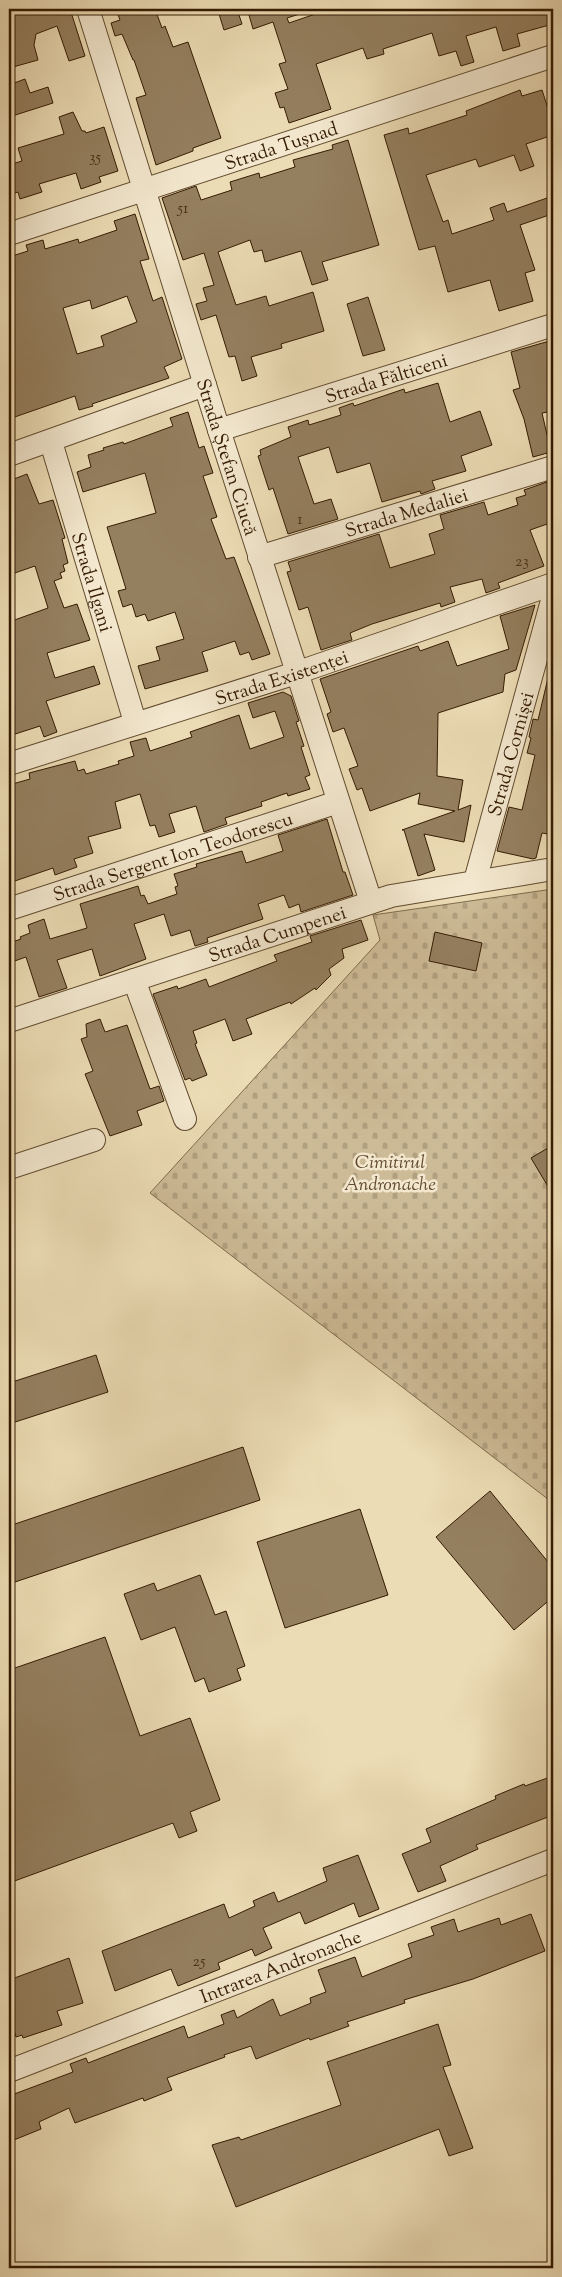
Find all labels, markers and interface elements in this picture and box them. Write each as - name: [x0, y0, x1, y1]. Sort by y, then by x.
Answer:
- street label: Strada Tușnad: [221, 116, 342, 179]
- house number: 35: [89, 147, 101, 170]
- house number: 51: [177, 198, 189, 221]
- street label: Strada Fălticeni: [322, 348, 451, 412]
- street label: Strada Ștefan Ciucă: [188, 376, 263, 539]
- street label: Strada Medaliei: [342, 483, 472, 546]
- house number: 1: [297, 509, 303, 532]
- street label: Strada Ilgani: [63, 529, 118, 636]
- house number: 23: [515, 551, 529, 574]
- street label: Strada Existenței: [212, 645, 353, 714]
- street label: Strada Cornișei: [482, 689, 542, 820]
- street label: Strada Sergent Ion Teodorescu: [50, 807, 297, 910]
- street label: Strada Cumpenei: [205, 901, 350, 971]
- park label: Cimitirul Andronache: [344, 1150, 436, 1199]
- street label: Intrarea Andronache: [197, 1925, 366, 2012]
- house number: 25: [193, 1951, 206, 1974]

